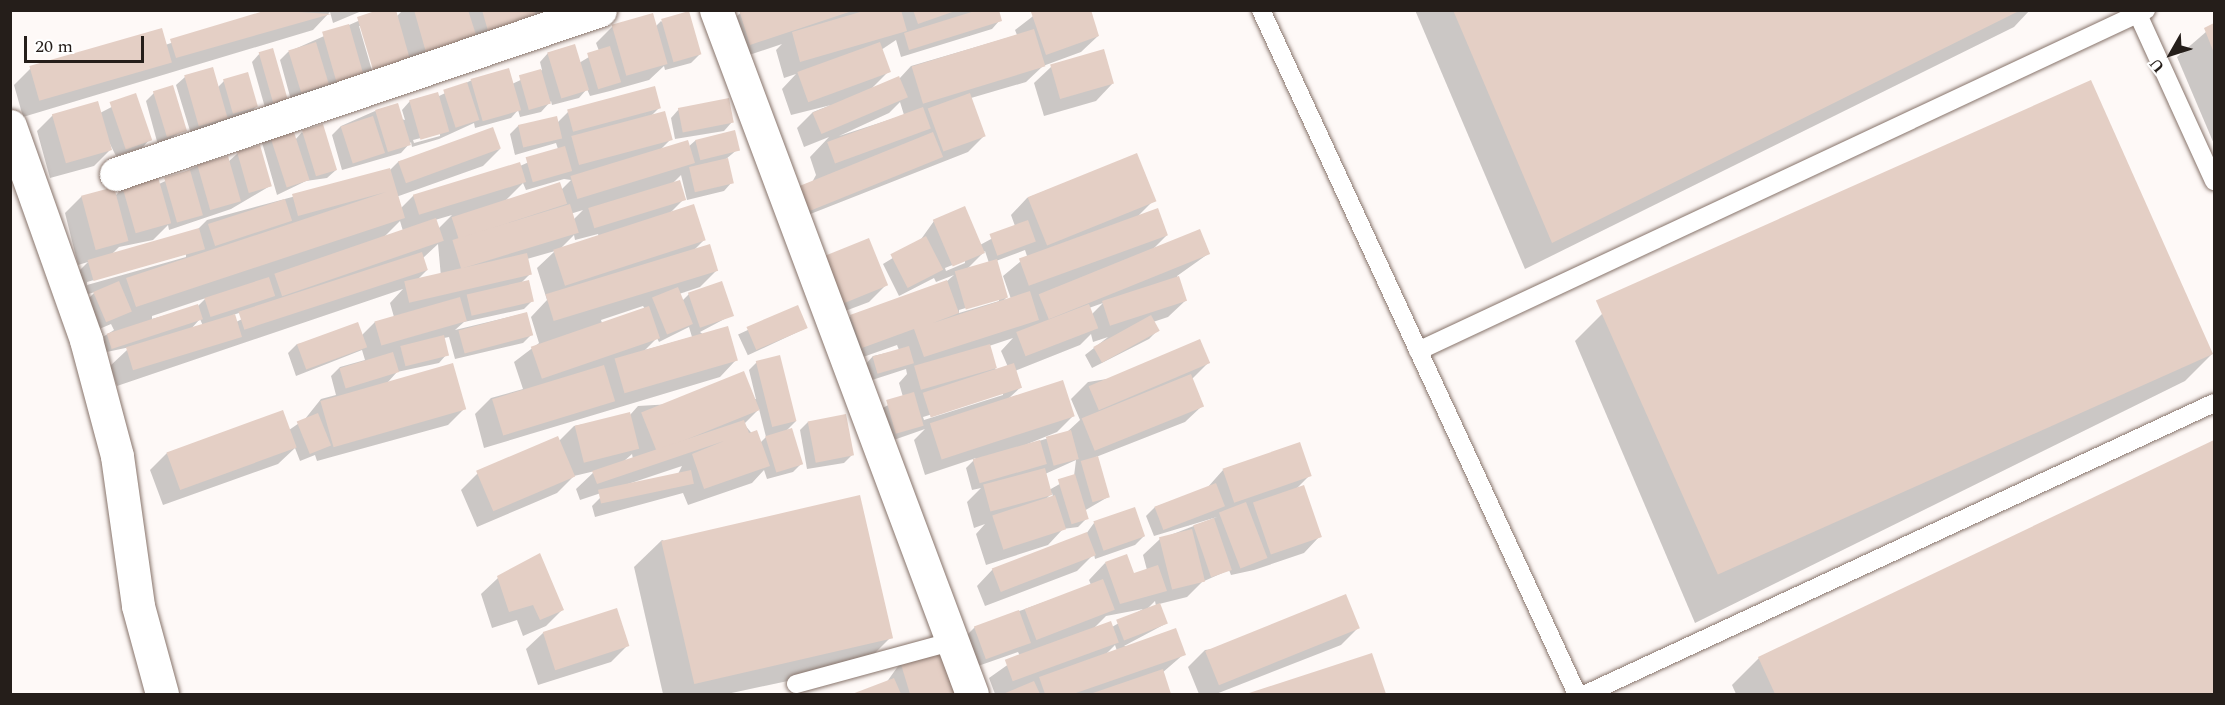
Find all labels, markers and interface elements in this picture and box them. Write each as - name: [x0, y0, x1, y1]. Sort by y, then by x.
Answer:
- scale bar: [27, 24, 147, 62]
- north arrow: [2141, 24, 2201, 84]
- text: 20 m: [35, 33, 73, 60]
- text: U: [2143, 53, 2171, 78]

